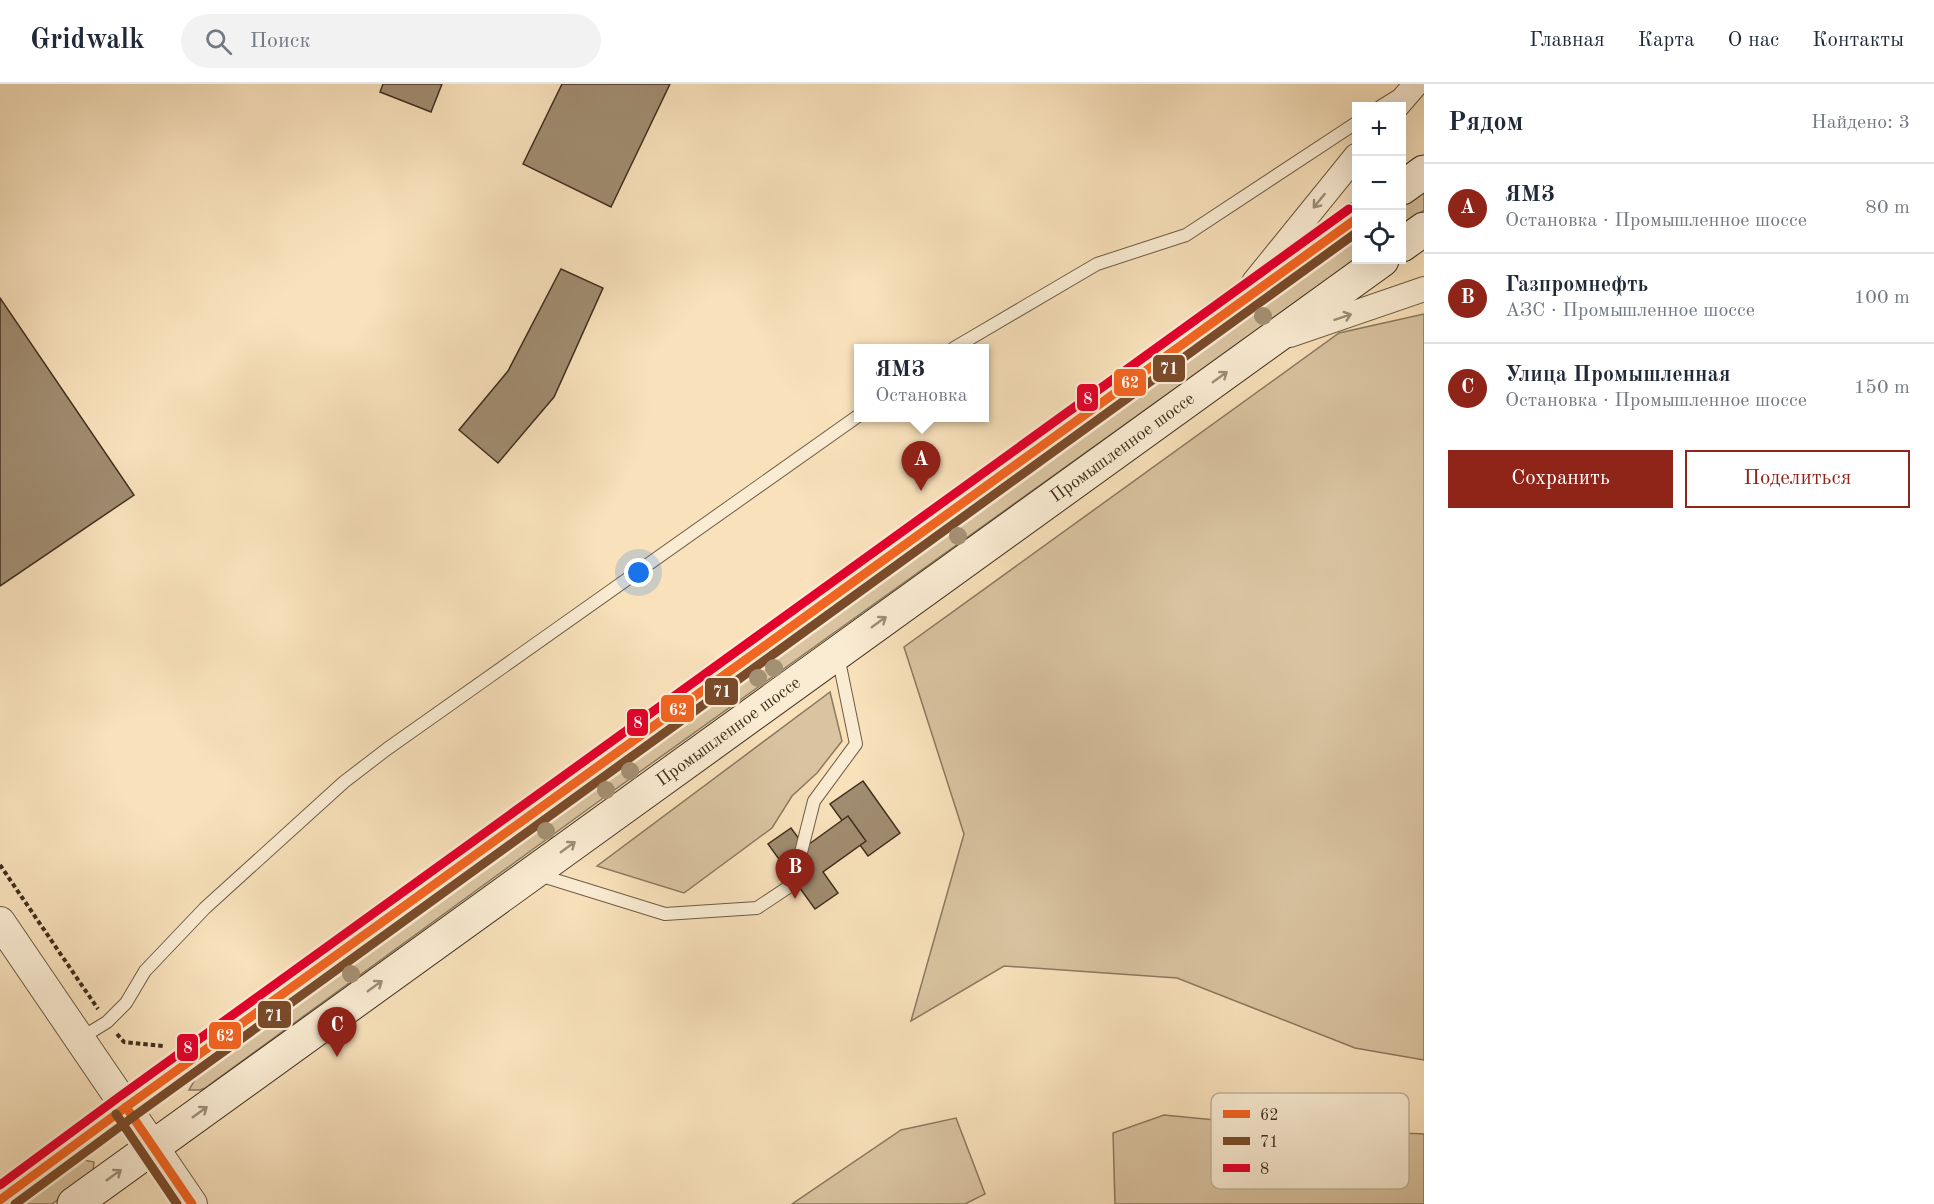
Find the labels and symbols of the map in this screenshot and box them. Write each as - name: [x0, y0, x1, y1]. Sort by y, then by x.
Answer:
- one-way arrow: [1313, 193, 1326, 209]
- one-way arrow: [1333, 311, 1352, 322]
- line badge: 71: [1152, 354, 1186, 383]
- text: 71: [1160, 362, 1178, 378]
- line badge: 62: [1113, 368, 1147, 397]
- one-way arrow: [1212, 371, 1228, 383]
- text: 62: [1121, 376, 1139, 392]
- line badge: 8: [1076, 383, 1099, 412]
- street label: Промышленное шоссе: [1047, 390, 1198, 506]
- text: 8: [1083, 392, 1093, 408]
- pin: A: [902, 442, 940, 491]
- your location: [624, 558, 653, 587]
- one-way arrow: [871, 616, 887, 629]
- street label: Промышленное шоссе: [653, 674, 804, 790]
- line badge: 71: [704, 677, 739, 706]
- text: 71: [713, 685, 731, 701]
- line badge: 62: [660, 694, 695, 723]
- text: 62: [669, 703, 687, 719]
- line badge: 8: [626, 708, 649, 737]
- text: 8: [633, 716, 643, 732]
- one-way arrow: [559, 841, 575, 853]
- pin: B: [776, 850, 814, 899]
- one-way arrow: [367, 979, 383, 992]
- line badge: 71: [257, 1000, 292, 1029]
- pin: C: [318, 1008, 356, 1057]
- text: 71: [265, 1009, 283, 1025]
- line badge: 62: [208, 1021, 242, 1050]
- text: 62: [216, 1029, 234, 1045]
- line badge: 8: [176, 1033, 199, 1062]
- text: 8: [183, 1041, 193, 1057]
- legend: [1211, 1093, 1409, 1189]
- one-way arrow: [192, 1106, 208, 1118]
- text: 62: [1260, 1108, 1279, 1124]
- text: 71: [1260, 1135, 1279, 1151]
- text: 8: [1260, 1162, 1269, 1178]
- one-way arrow: [105, 1169, 121, 1181]

